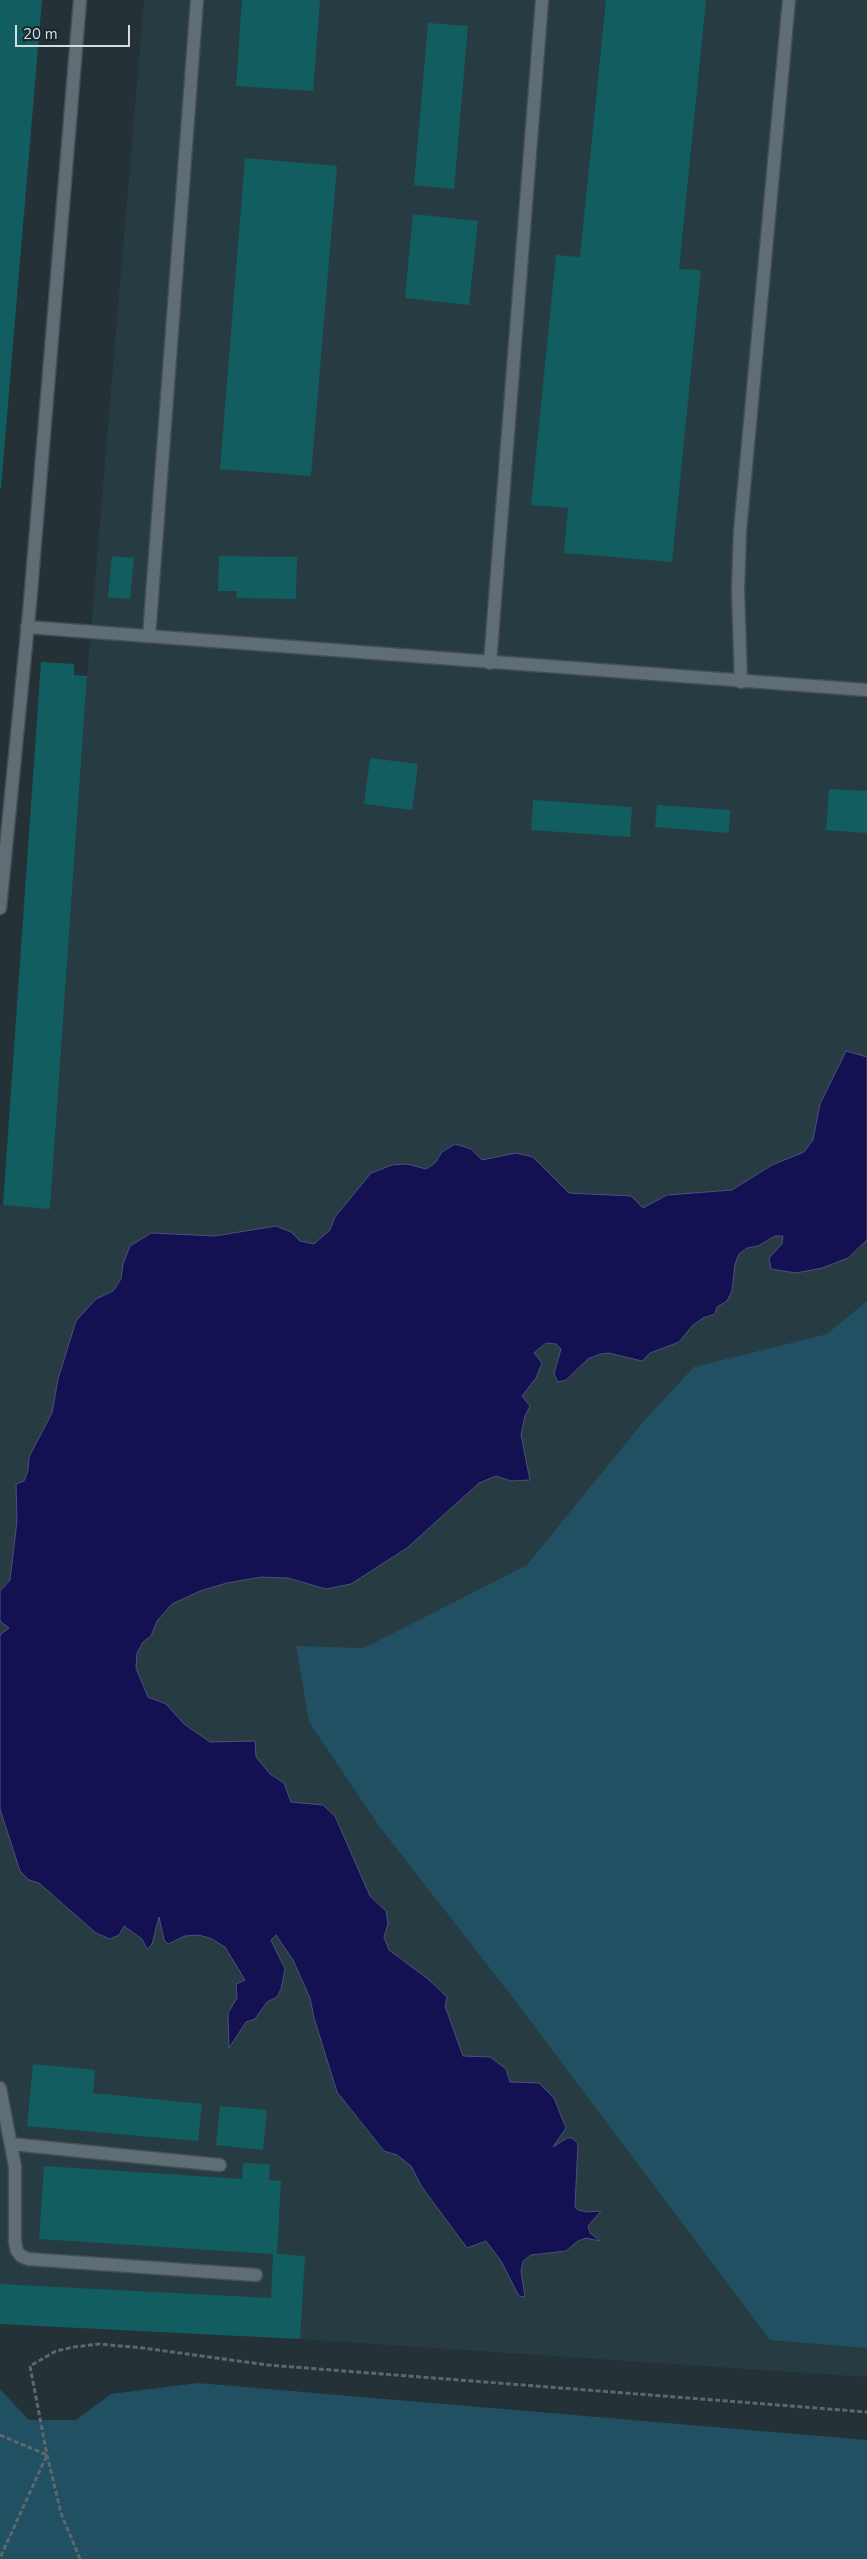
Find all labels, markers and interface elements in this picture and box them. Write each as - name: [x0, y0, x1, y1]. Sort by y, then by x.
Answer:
- scale bar: [18, 15, 132, 47]
- text: 20 m: [23, 24, 58, 44]

